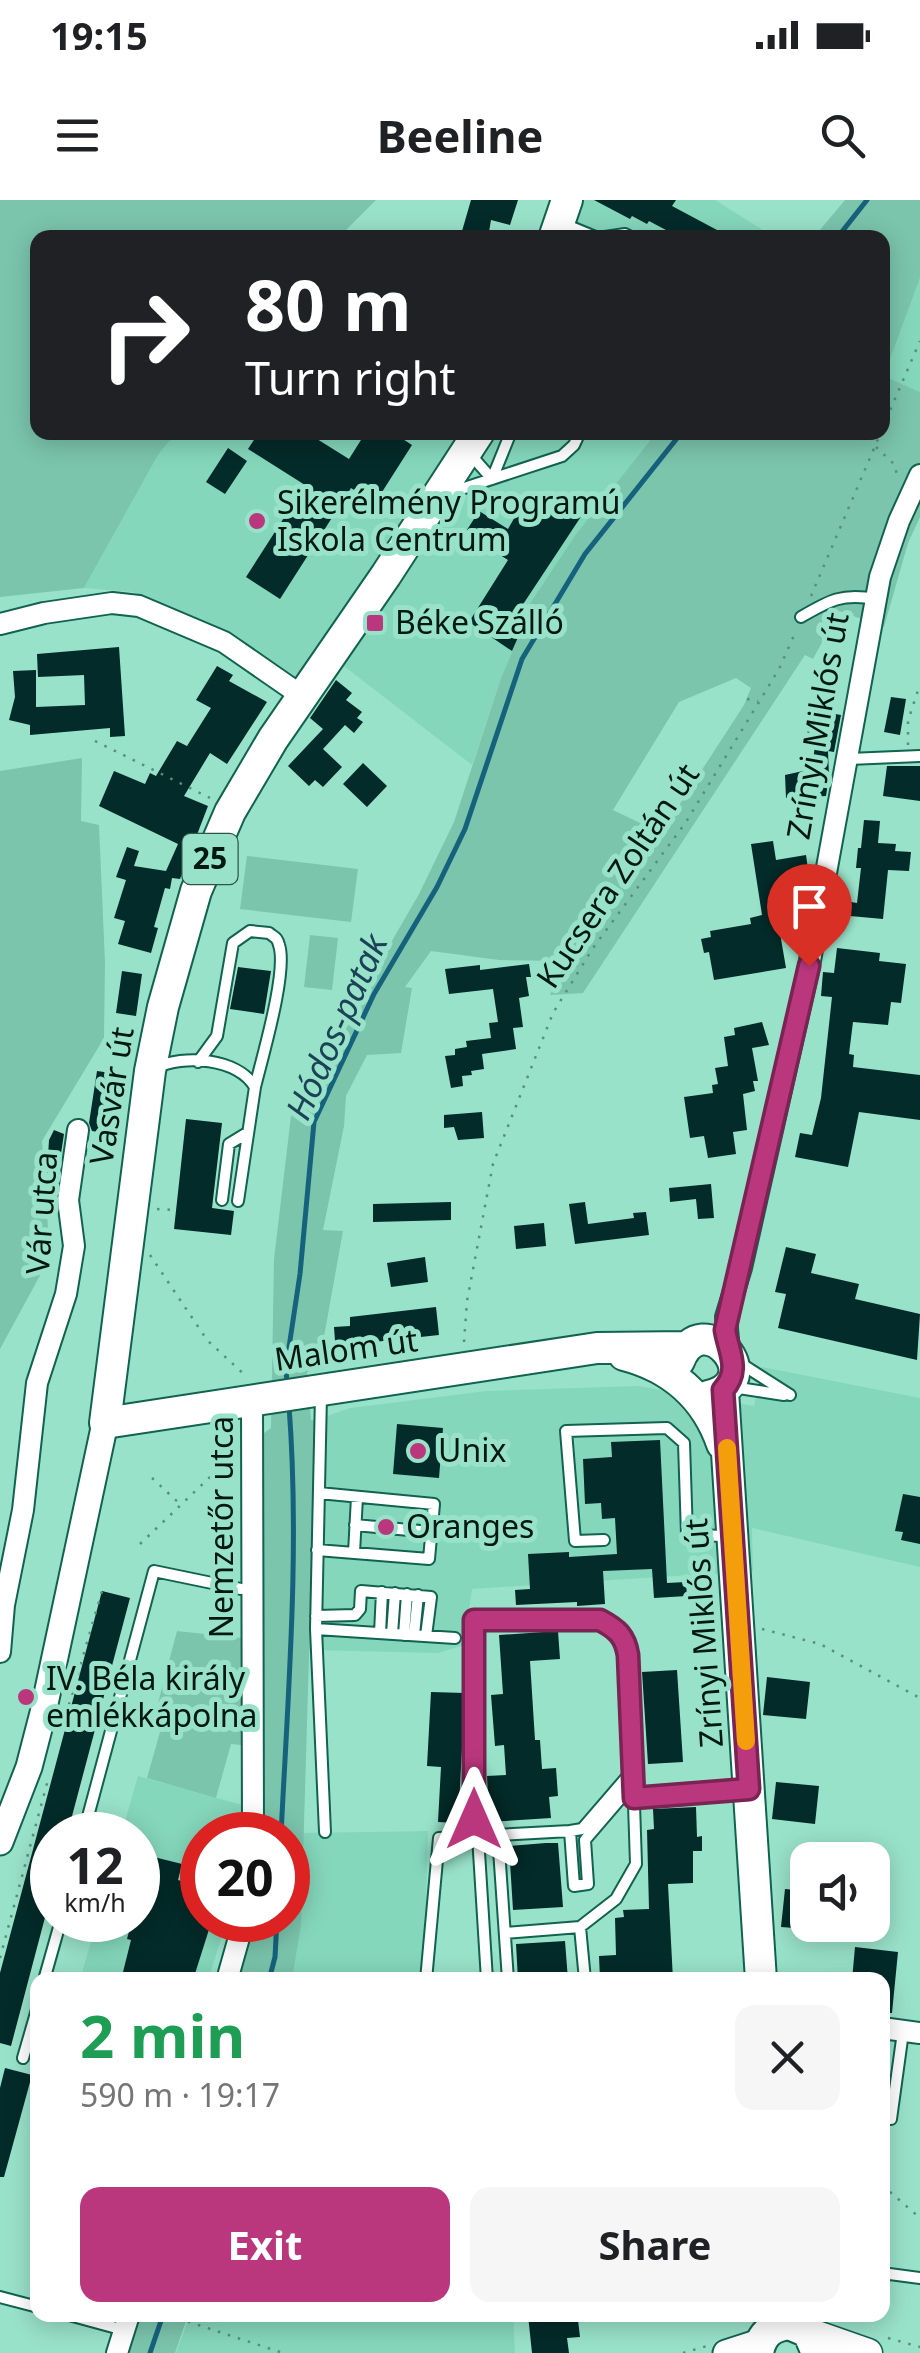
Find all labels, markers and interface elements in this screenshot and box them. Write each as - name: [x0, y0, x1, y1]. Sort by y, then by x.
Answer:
- text: 19:15: [50, 9, 148, 61]
- text: Beeline: [377, 105, 543, 166]
- icon: menu: [50, 108, 105, 163]
- icon: search: [815, 108, 870, 163]
- text: 80 m: [245, 256, 412, 352]
- icon: right: [80, 270, 210, 400]
- text: Turn right: [245, 347, 456, 408]
- place label: Sikerélmény Programú Iskola Centrum: [277, 480, 620, 560]
- marker: Sikerélmény Programú Iskola Centrum: [246, 510, 268, 532]
- place label: Béke Szálló: [395, 600, 564, 643]
- street label: Zrínyi Miklós út: [775, 609, 858, 842]
- marker: Béke Szálló: [364, 612, 386, 634]
- street label: Kucsera Zoltán út: [526, 755, 708, 996]
- road number: 25: [182, 834, 238, 884]
- pin: [767, 864, 852, 967]
- icon: arrive: [782, 879, 837, 934]
- water label: Hódos-patak: [274, 925, 398, 1127]
- street label: Vasvár út: [78, 1024, 143, 1168]
- street label: Vár utca: [15, 1150, 66, 1276]
- street label: Malom út: [271, 1317, 420, 1380]
- street label: Nemzetőr utca: [199, 1416, 242, 1638]
- place label: Unix: [438, 1428, 506, 1471]
- marker: Unix: [407, 1440, 429, 1462]
- place label: Oranges: [406, 1504, 534, 1547]
- marker: Oranges: [375, 1516, 397, 1538]
- street label: Zrínyi Miklós út: [673, 1517, 732, 1749]
- place label: IV. Béla király emlékkápolna: [46, 1656, 257, 1736]
- marker: IV. Béla király emlékkápolna: [15, 1686, 37, 1708]
- position arrow: [422, 1767, 526, 1871]
- speed limit sign: 20: [180, 1812, 310, 1942]
- text: 12: [66, 1831, 124, 1899]
- map controls: [790, 1842, 890, 1942]
- button: sound: [790, 1842, 890, 1942]
- text: km/h: [64, 1885, 126, 1919]
- text: 2 min: [80, 1994, 245, 2076]
- button: close: [735, 2005, 840, 2110]
- text: 590 m · 19:17: [80, 2073, 280, 2116]
- button: Exit: [80, 2187, 450, 2302]
- button: Share: [470, 2187, 840, 2302]

